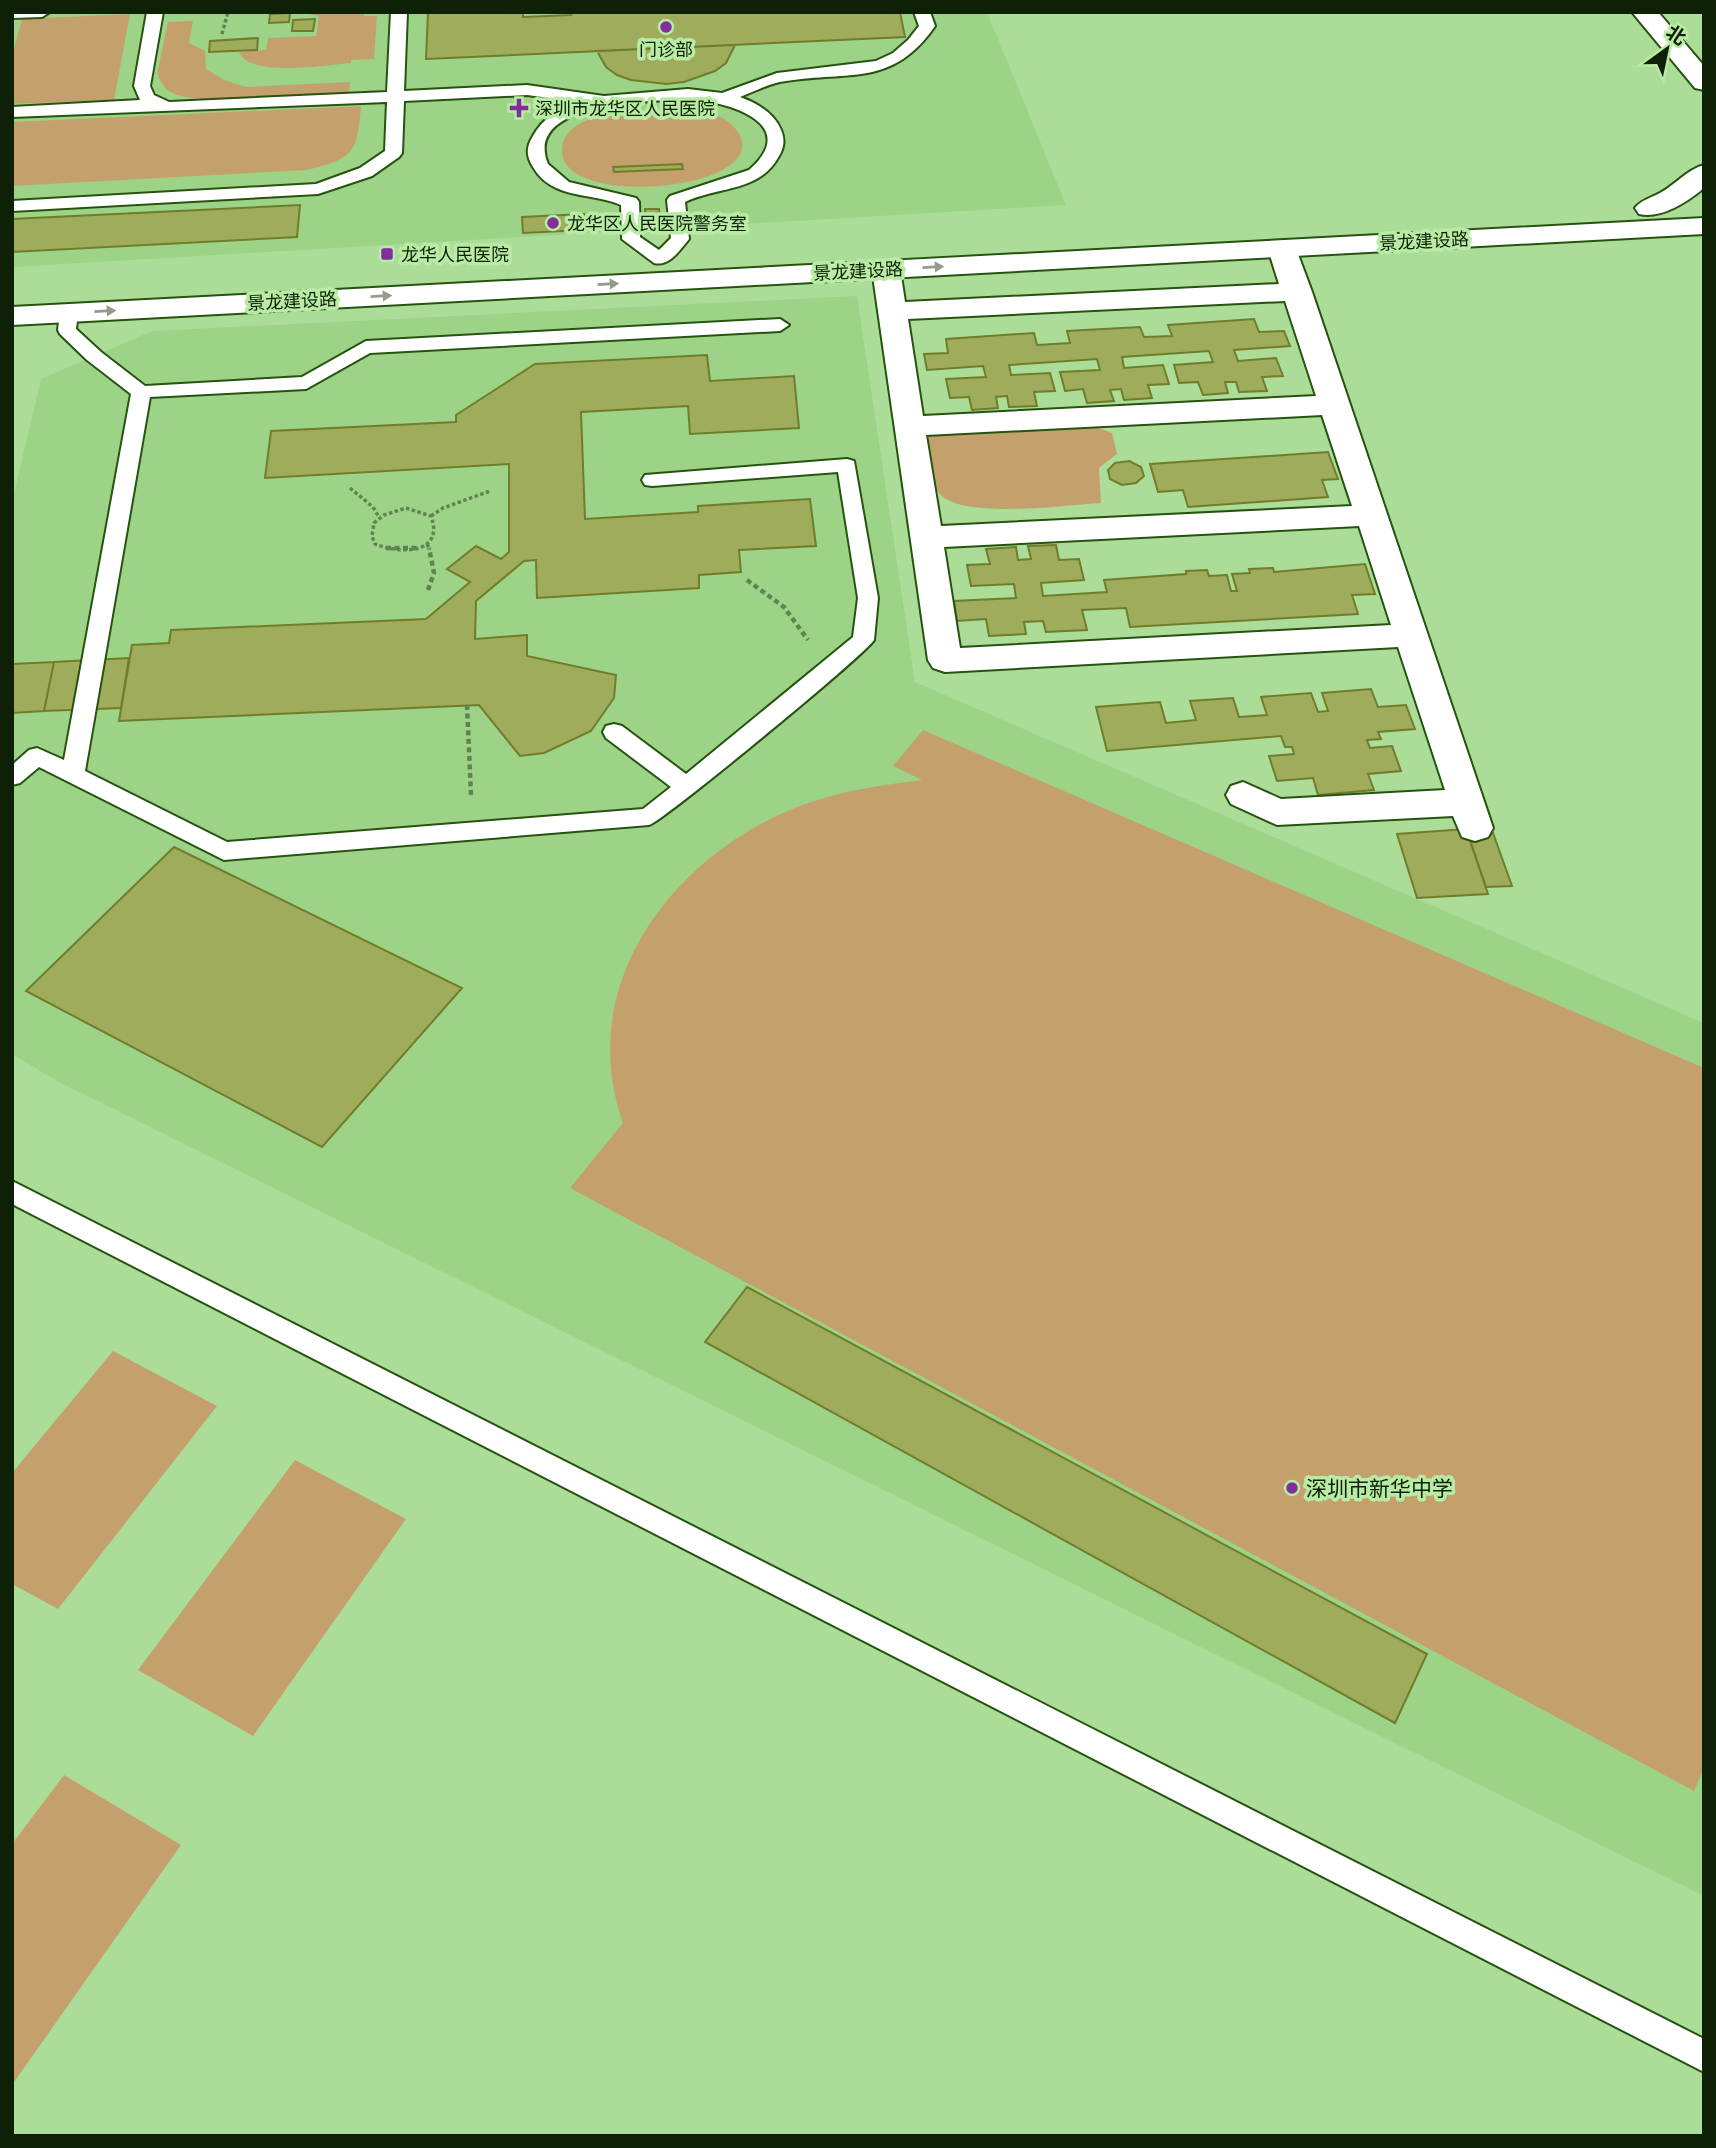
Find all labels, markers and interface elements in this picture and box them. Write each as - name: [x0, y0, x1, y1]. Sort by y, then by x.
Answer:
- north arrow: [1632, 14, 1702, 84]
- marker: 门诊部: [658, 19, 674, 35]
- text: 北: [1661, 19, 1691, 51]
- place label: 门诊部: [639, 37, 693, 62]
- place label: 深圳市龙华区人民医院: [535, 96, 715, 121]
- marker: 深圳市龙华区人民医院: [509, 98, 529, 118]
- place label: 龙华区人民医院警务室: [567, 211, 747, 236]
- marker: 龙华区人民医院警务室: [545, 215, 561, 231]
- street label: 景龙建设路: [1378, 226, 1470, 256]
- place label: 龙华人民医院: [401, 242, 509, 267]
- marker: 龙华人民医院: [379, 246, 395, 262]
- street label: 景龙建设路: [812, 256, 904, 286]
- one-way arrow: [922, 261, 944, 272]
- one-way arrow: [597, 279, 619, 290]
- street label: 景龙建设路: [246, 286, 338, 316]
- one-way arrow: [370, 291, 392, 302]
- one-way arrow: [94, 305, 116, 316]
- place label: 深圳市新华中学: [1306, 1474, 1453, 1503]
- marker: 深圳市新华中学: [1284, 1480, 1300, 1496]

